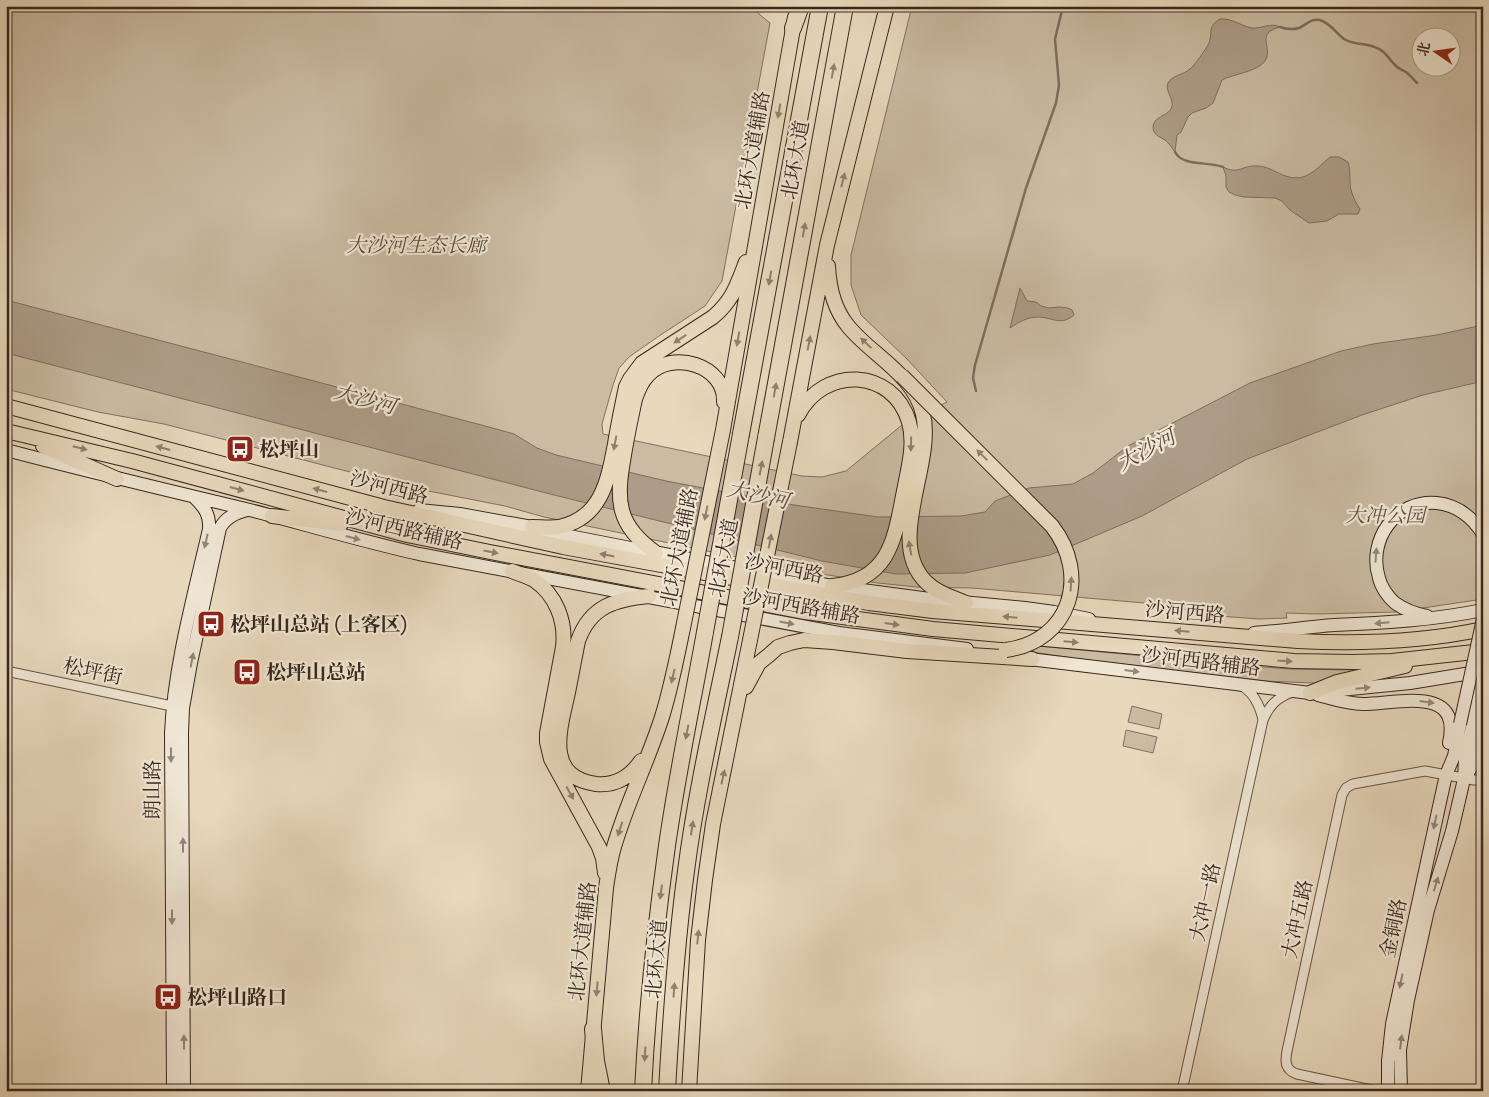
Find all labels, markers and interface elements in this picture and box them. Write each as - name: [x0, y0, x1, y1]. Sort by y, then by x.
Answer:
- north arrow: [1412, 28, 1462, 78]
- text: 北: [1414, 40, 1437, 59]
- one-way arrow: [829, 62, 837, 78]
- street label: 北环大道辅路: [730, 89, 779, 212]
- one-way arrow: [775, 103, 783, 119]
- street label: 北环大道: [776, 119, 819, 202]
- one-way arrow: [839, 173, 847, 188]
- one-way arrow: [800, 223, 808, 238]
- park label: 大沙河生态长廊: [346, 233, 489, 262]
- one-way arrow: [766, 270, 774, 286]
- one-way arrow: [733, 332, 741, 348]
- one-way arrow: [674, 334, 687, 343]
- one-way arrow: [805, 334, 813, 350]
- one-way arrow: [860, 337, 872, 349]
- water label: 大沙河: [330, 378, 403, 425]
- one-way arrow: [772, 382, 780, 398]
- water label: 大沙河: [1112, 422, 1185, 480]
- bus stop icon: 松坪山: [225, 434, 255, 464]
- one-way arrow: [611, 436, 619, 451]
- one-way arrow: [907, 436, 915, 452]
- place label: 松坪山: [259, 437, 319, 466]
- one-way arrow: [72, 444, 87, 452]
- one-way arrow: [155, 444, 170, 452]
- one-way arrow: [976, 449, 988, 461]
- one-way arrow: [757, 461, 765, 476]
- street label: 沙河西路: [346, 466, 431, 513]
- water label: 大沙河: [724, 476, 795, 519]
- one-way arrow: [229, 485, 244, 493]
- one-way arrow: [312, 486, 327, 494]
- street label: 北环大道辅路: [656, 486, 707, 609]
- park label: 大冲公园: [1345, 503, 1428, 532]
- street label: 沙河西路辅路: [342, 504, 465, 559]
- one-way arrow: [702, 505, 710, 520]
- street label: 北环大道: [704, 516, 747, 601]
- one-way arrow: [766, 533, 774, 549]
- one-way arrow: [202, 534, 210, 549]
- one-way arrow: [345, 534, 360, 542]
- one-way arrow: [906, 539, 914, 555]
- one-way arrow: [1373, 547, 1381, 563]
- one-way arrow: [483, 548, 498, 556]
- street label: 沙河西路: [741, 549, 826, 592]
- one-way arrow: [600, 551, 615, 559]
- one-way arrow: [1068, 575, 1076, 591]
- street label: 沙河西路辅路: [739, 584, 862, 633]
- street label: 沙河西路: [1144, 597, 1226, 632]
- bus stop icon: 松坪山总站 (上客区): [196, 609, 226, 639]
- place label: 松坪山总站 (上客区): [230, 612, 407, 641]
- one-way arrow: [1002, 613, 1018, 621]
- one-way arrow: [779, 619, 795, 627]
- one-way arrow: [1374, 619, 1390, 627]
- one-way arrow: [884, 620, 900, 628]
- one-way arrow: [1173, 627, 1189, 635]
- one-way arrow: [1063, 638, 1079, 646]
- street label: 沙河西路辅路: [1139, 642, 1262, 685]
- one-way arrow: [188, 651, 196, 667]
- street label: 松坪街: [60, 653, 125, 694]
- bus stop icon: 松坪山总站: [232, 657, 262, 687]
- one-way arrow: [1277, 657, 1293, 665]
- place label: 松坪山总站: [266, 660, 366, 689]
- one-way arrow: [1124, 667, 1140, 675]
- one-way arrow: [669, 668, 677, 683]
- one-way arrow: [1355, 684, 1371, 692]
- one-way arrow: [1419, 698, 1435, 706]
- one-way arrow: [682, 724, 690, 740]
- one-way arrow: [167, 747, 175, 763]
- street label: 朗山路: [140, 760, 169, 820]
- one-way arrow: [719, 769, 727, 784]
- one-way arrow: [566, 787, 575, 800]
- one-way arrow: [1431, 815, 1439, 830]
- one-way arrow: [689, 820, 697, 836]
- one-way arrow: [616, 822, 624, 837]
- one-way arrow: [179, 836, 187, 852]
- street label: 大冲一路: [1185, 860, 1230, 945]
- one-way arrow: [1433, 876, 1440, 891]
- street label: 大冲五路: [1277, 877, 1322, 962]
- street label: 北环大道辅路: [564, 880, 605, 1002]
- one-way arrow: [656, 884, 664, 900]
- street label: 金铜路: [1375, 896, 1416, 961]
- one-way arrow: [168, 909, 176, 925]
- street label: 北环大道: [641, 918, 676, 1000]
- one-way arrow: [694, 929, 702, 945]
- one-way arrow: [1397, 974, 1405, 989]
- one-way arrow: [670, 981, 678, 997]
- bus stop icon: 松坪山路口: [153, 982, 183, 1012]
- one-way arrow: [593, 982, 601, 998]
- place label: 松坪山路口: [187, 985, 287, 1014]
- one-way arrow: [180, 1034, 188, 1050]
- one-way arrow: [1397, 1034, 1405, 1050]
- one-way arrow: [640, 1046, 648, 1062]

